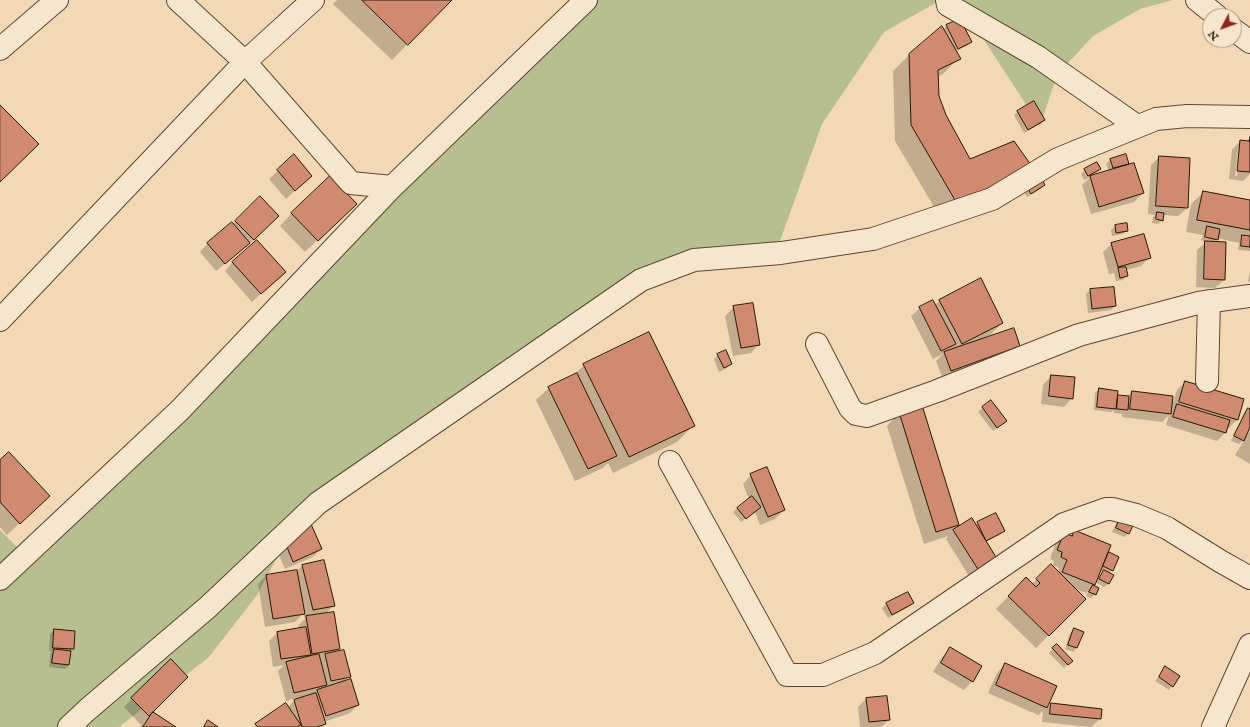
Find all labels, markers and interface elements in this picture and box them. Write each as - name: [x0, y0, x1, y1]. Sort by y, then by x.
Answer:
- north arrow: [1202, 8, 1242, 48]
- text: N: [1205, 27, 1222, 43]

